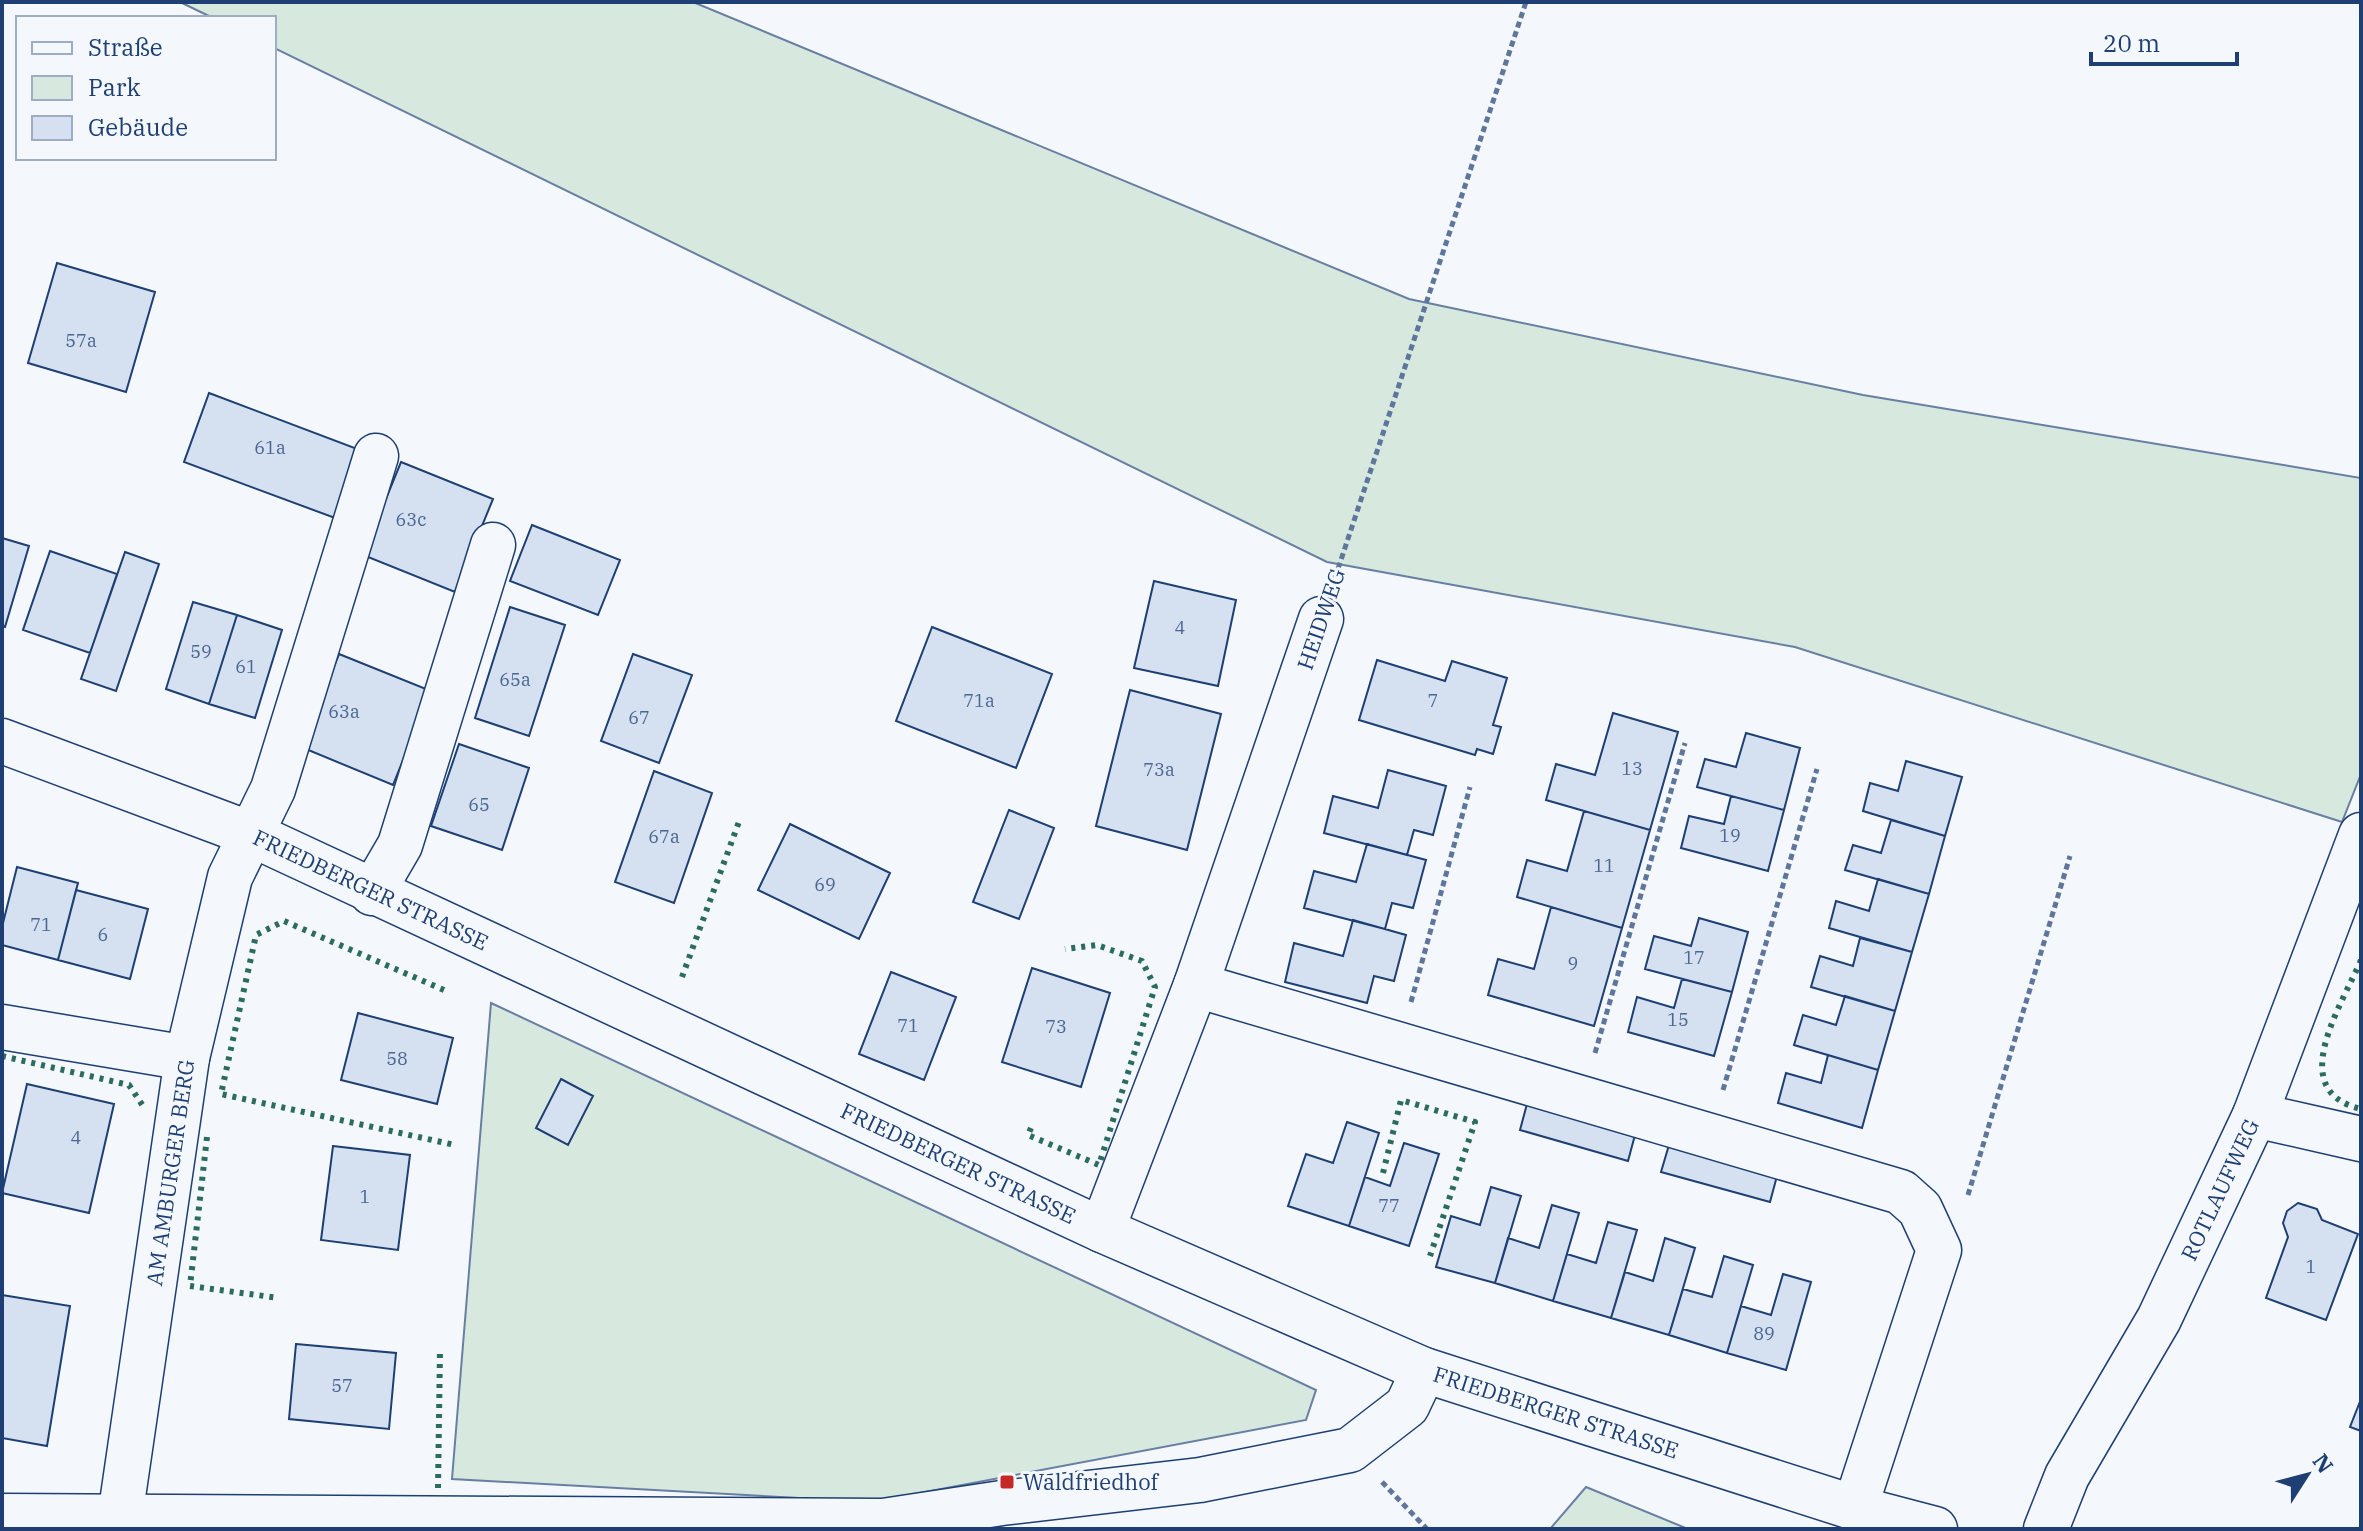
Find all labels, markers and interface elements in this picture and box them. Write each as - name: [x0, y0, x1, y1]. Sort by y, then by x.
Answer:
- legend: [16, 16, 276, 160]
- scale bar: [2091, 16, 2237, 66]
- text: 20 m: [2103, 27, 2160, 59]
- text: Straße: [88, 31, 163, 63]
- text: Park: [88, 71, 140, 103]
- text: Gebäude: [88, 111, 188, 143]
- house number: 57a: [65, 329, 97, 352]
- house number: 61a: [254, 436, 286, 459]
- house number: 63c: [396, 508, 426, 531]
- street label: HEIDWEG: [1290, 564, 1351, 673]
- house number: 4: [1175, 616, 1185, 639]
- house number: 59: [190, 640, 212, 663]
- house number: 61: [235, 655, 257, 678]
- house number: 65a: [499, 668, 531, 691]
- house number: 71a: [963, 689, 995, 712]
- house number: 7: [1428, 689, 1438, 712]
- house number: 63a: [328, 700, 360, 723]
- house number: 67: [628, 706, 650, 729]
- house number: 13: [1621, 757, 1643, 780]
- house number: 73a: [1143, 758, 1175, 781]
- house number: 65: [468, 793, 490, 816]
- street label: FRIEDBERGER STRASSE: [249, 822, 493, 957]
- house number: 19: [1719, 824, 1741, 847]
- house number: 67a: [648, 825, 680, 848]
- house number: 11: [1593, 854, 1615, 877]
- house number: 69: [814, 873, 836, 896]
- house number: 71: [30, 913, 52, 936]
- house number: 6: [98, 923, 108, 946]
- house number: 17: [1683, 946, 1705, 969]
- house number: 9: [1568, 952, 1578, 975]
- house number: 15: [1667, 1008, 1689, 1031]
- house number: 71: [897, 1014, 919, 1037]
- house number: 73: [1045, 1015, 1067, 1038]
- house number: 58: [386, 1047, 408, 1070]
- street label: AM AMBURGER BERG: [139, 1057, 201, 1288]
- street label: FRIEDBERGER STRASSE: [836, 1096, 1081, 1230]
- street label: ROTLAUFWEG: [2174, 1114, 2265, 1265]
- house number: 4: [71, 1126, 81, 1149]
- house number: 1: [360, 1185, 370, 1208]
- house number: 77: [1378, 1194, 1400, 1217]
- house number: 1: [2306, 1255, 2316, 1278]
- house number: 89: [1753, 1322, 1775, 1345]
- street label: FRIEDBERGER STRASSE: [1430, 1359, 1682, 1465]
- house number: 57: [331, 1374, 353, 1397]
- north arrow: [2267, 1435, 2347, 1515]
- text: N: [2307, 1447, 2340, 1479]
- place label: Waldfriedhof: [1023, 1467, 1160, 1496]
- marker: Waldfriedhof: [998, 1473, 1016, 1491]

